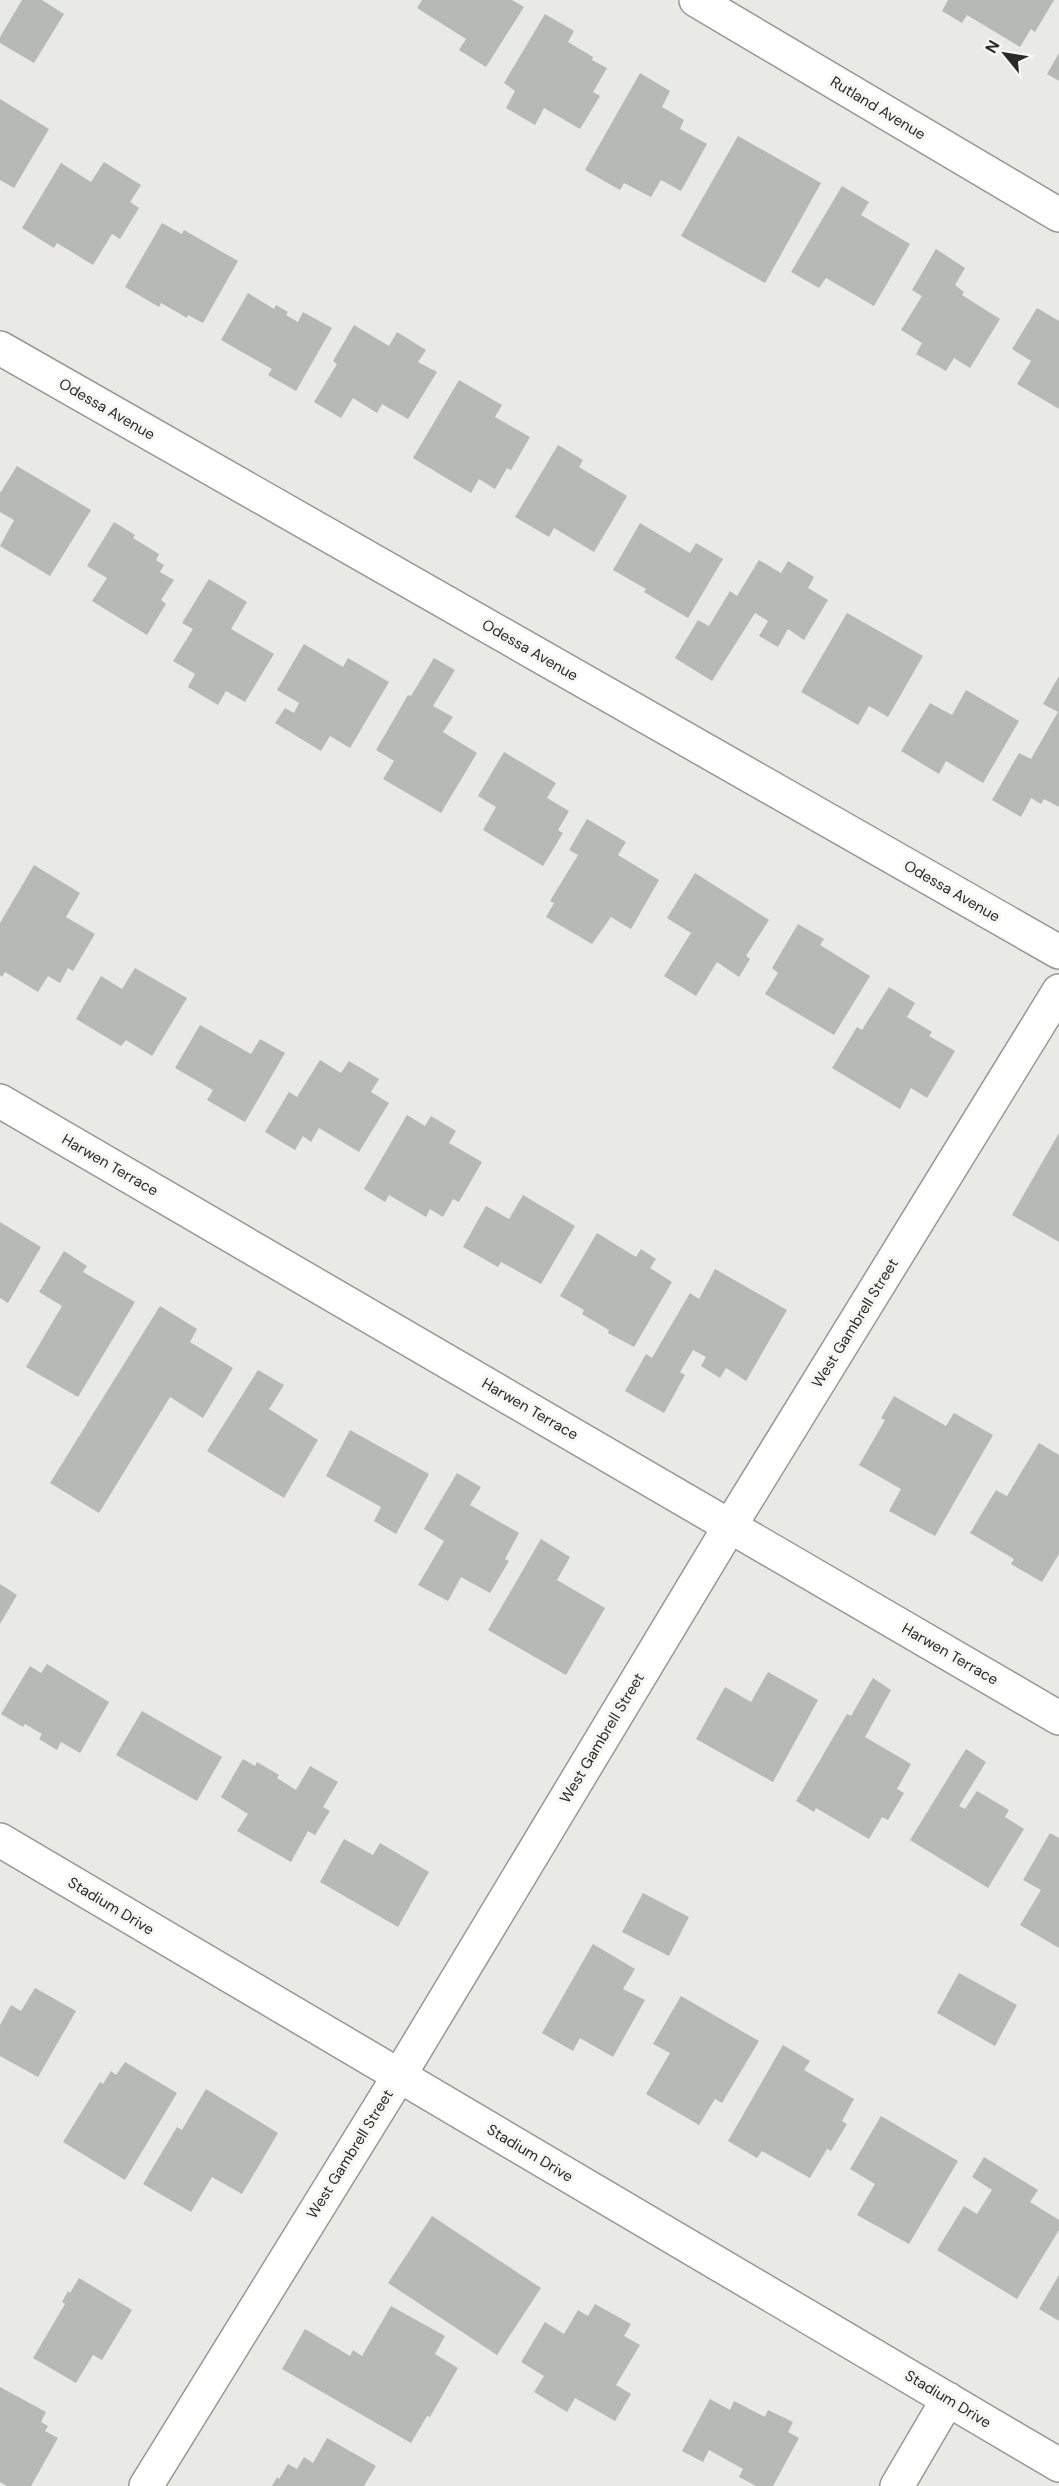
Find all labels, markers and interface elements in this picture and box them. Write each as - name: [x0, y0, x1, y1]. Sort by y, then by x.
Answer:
- north arrow: [975, 24, 1035, 84]
- text: N: [980, 36, 1004, 57]
- street label: Rutland Avenue: [827, 72, 929, 144]
- street label: Odessa Avenue: [55, 373, 159, 445]
- street label: Odessa Avenue: [478, 614, 582, 686]
- street label: Odessa Avenue: [900, 855, 1004, 927]
- street label: Harwen Terrace: [58, 1129, 162, 1201]
- street label: West Gambrell Street: [807, 1255, 903, 1391]
- street label: Harwen Terrace: [478, 1373, 582, 1445]
- street label: Harwen Terrace: [898, 1618, 1002, 1690]
- street label: West Gambrell Street: [555, 1669, 649, 1807]
- street label: Stadium Drive: [64, 1872, 158, 1940]
- street label: West Gambrell Street: [302, 2086, 398, 2222]
- street label: Stadium Drive: [483, 2119, 577, 2187]
- street label: Stadium Drive: [901, 2365, 995, 2433]

